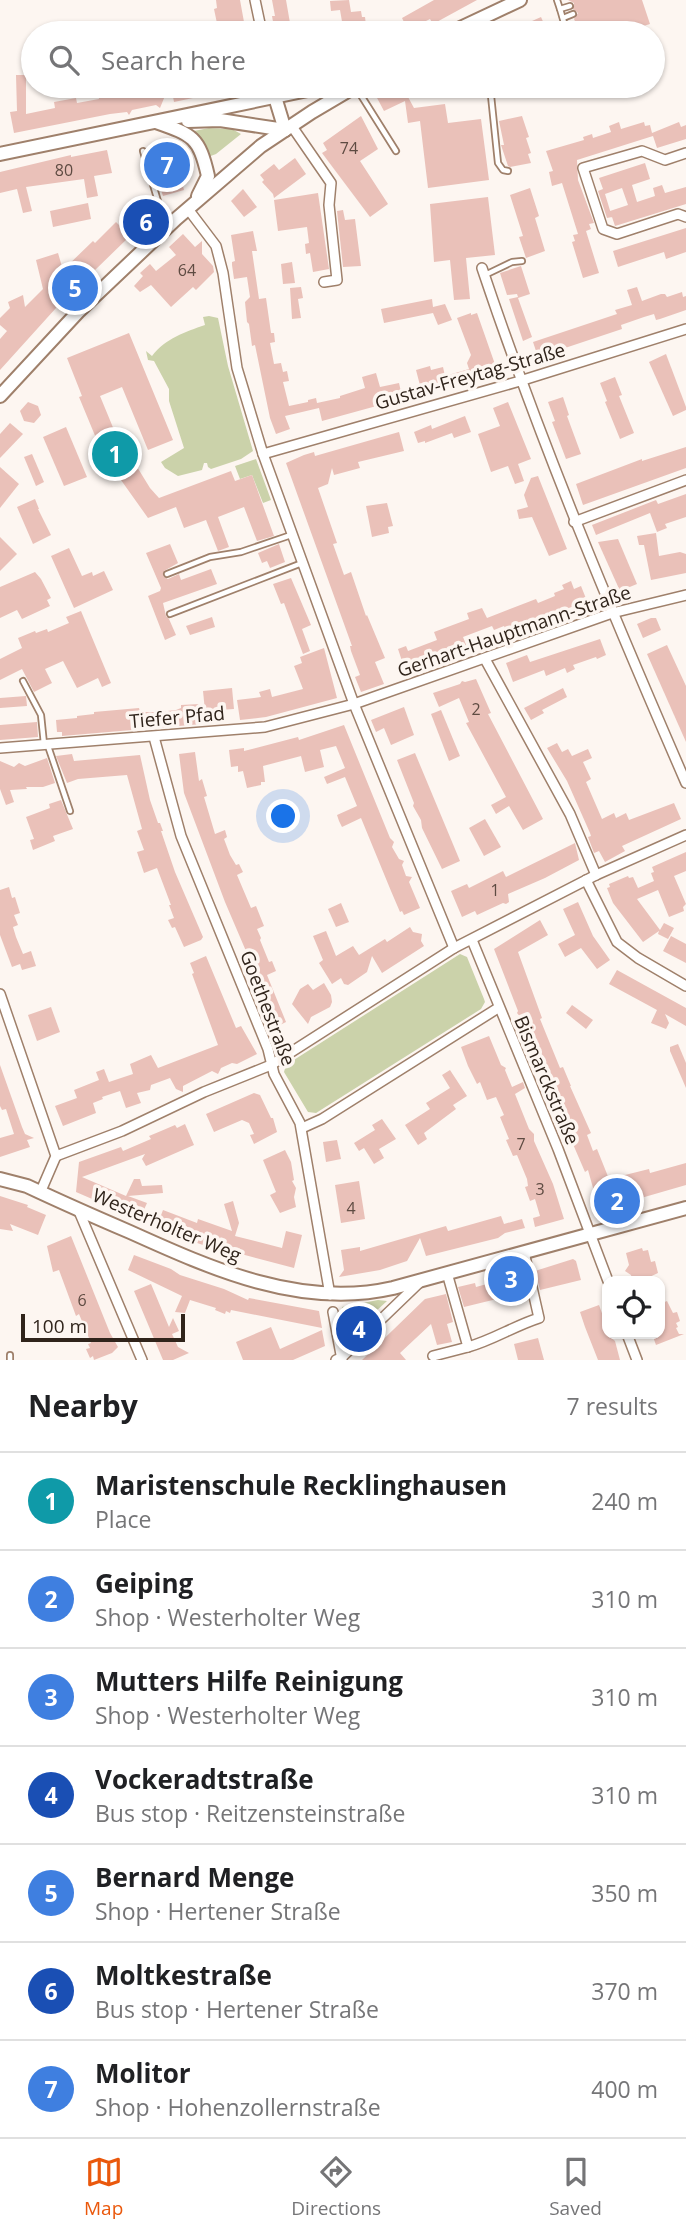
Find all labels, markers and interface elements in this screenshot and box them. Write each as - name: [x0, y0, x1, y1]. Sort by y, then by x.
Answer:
- search box: [21, 21, 665, 98]
- icon: search: [45, 41, 83, 79]
- text: Search here: [101, 42, 246, 78]
- house number: 74: [340, 137, 358, 159]
- pin: 7: [144, 139, 190, 191]
- house number: 80: [55, 159, 73, 181]
- pin: 6: [123, 196, 169, 248]
- house number: 64: [178, 259, 196, 281]
- pin: 5: [52, 262, 98, 314]
- street label: Gustav-Freytag-Straße: [372, 336, 568, 416]
- pin: 1: [92, 428, 138, 480]
- street label: Gerhart-Hauptmann-Straße: [394, 579, 634, 683]
- house number: 2: [471, 698, 481, 720]
- street label: Tiefer Pfad: [128, 700, 226, 734]
- your location: [266, 799, 300, 833]
- house number: 1: [490, 879, 500, 901]
- street label: Goethestraße: [234, 947, 302, 1069]
- street label: Bismarckstraße: [508, 1012, 586, 1148]
- house number: 7: [516, 1133, 526, 1155]
- pin: 2: [594, 1175, 640, 1227]
- house number: 3: [535, 1178, 545, 1200]
- street label: Westerholter Weg: [89, 1182, 245, 1268]
- house number: 4: [346, 1197, 356, 1219]
- pin: 3: [488, 1253, 534, 1305]
- map controls: [602, 1276, 665, 1339]
- button: locate: [602, 1276, 665, 1339]
- house number: 6: [77, 1289, 87, 1311]
- pin: 4: [336, 1303, 382, 1355]
- scale bar: [21, 1311, 186, 1343]
- text: 100 m: [32, 1313, 87, 1339]
- text: Nearby: [28, 1385, 138, 1426]
- text: 7 results: [567, 1390, 658, 1422]
- text: Maristenschule Recklinghausen: [95, 1467, 507, 1503]
- text: 1: [44, 1485, 58, 1517]
- text: 240 m: [591, 1485, 658, 1517]
- text: Place: [95, 1503, 151, 1535]
- text: Geiping: [95, 1565, 193, 1601]
- text: 2: [44, 1583, 58, 1615]
- text: 310 m: [591, 1583, 658, 1615]
- text: Shop · Westerholter Weg: [95, 1601, 360, 1633]
- text: Mutters Hilfe Reinigung: [95, 1663, 403, 1699]
- text: 3: [44, 1681, 58, 1713]
- text: 310 m: [591, 1681, 658, 1713]
- text: Shop · Westerholter Weg: [95, 1699, 360, 1731]
- text: Vockeradtstraße: [95, 1761, 314, 1797]
- text: 4: [44, 1779, 58, 1811]
- text: 310 m: [591, 1779, 658, 1811]
- text: Bus stop · Reitzensteinstraße: [95, 1797, 405, 1829]
- text: Bernard Menge: [95, 1859, 294, 1895]
- text: 5: [44, 1877, 58, 1909]
- text: 350 m: [591, 1877, 658, 1909]
- text: Shop · Hertener Straße: [95, 1895, 341, 1927]
- text: Moltkestraße: [95, 1957, 272, 1993]
- text: 6: [44, 1975, 58, 2007]
- text: 370 m: [591, 1975, 658, 2007]
- text: Bus stop · Hertener Straße: [95, 1993, 379, 2025]
- text: Molitor: [95, 2055, 191, 2091]
- text: 7: [44, 2073, 58, 2105]
- text: 400 m: [591, 2073, 658, 2105]
- text: Shop · Hohenzollernstraße: [95, 2091, 381, 2123]
- tab: Map: [84, 2153, 123, 2221]
- tab: Directions: [291, 2153, 381, 2221]
- tab: Saved: [549, 2153, 602, 2221]

